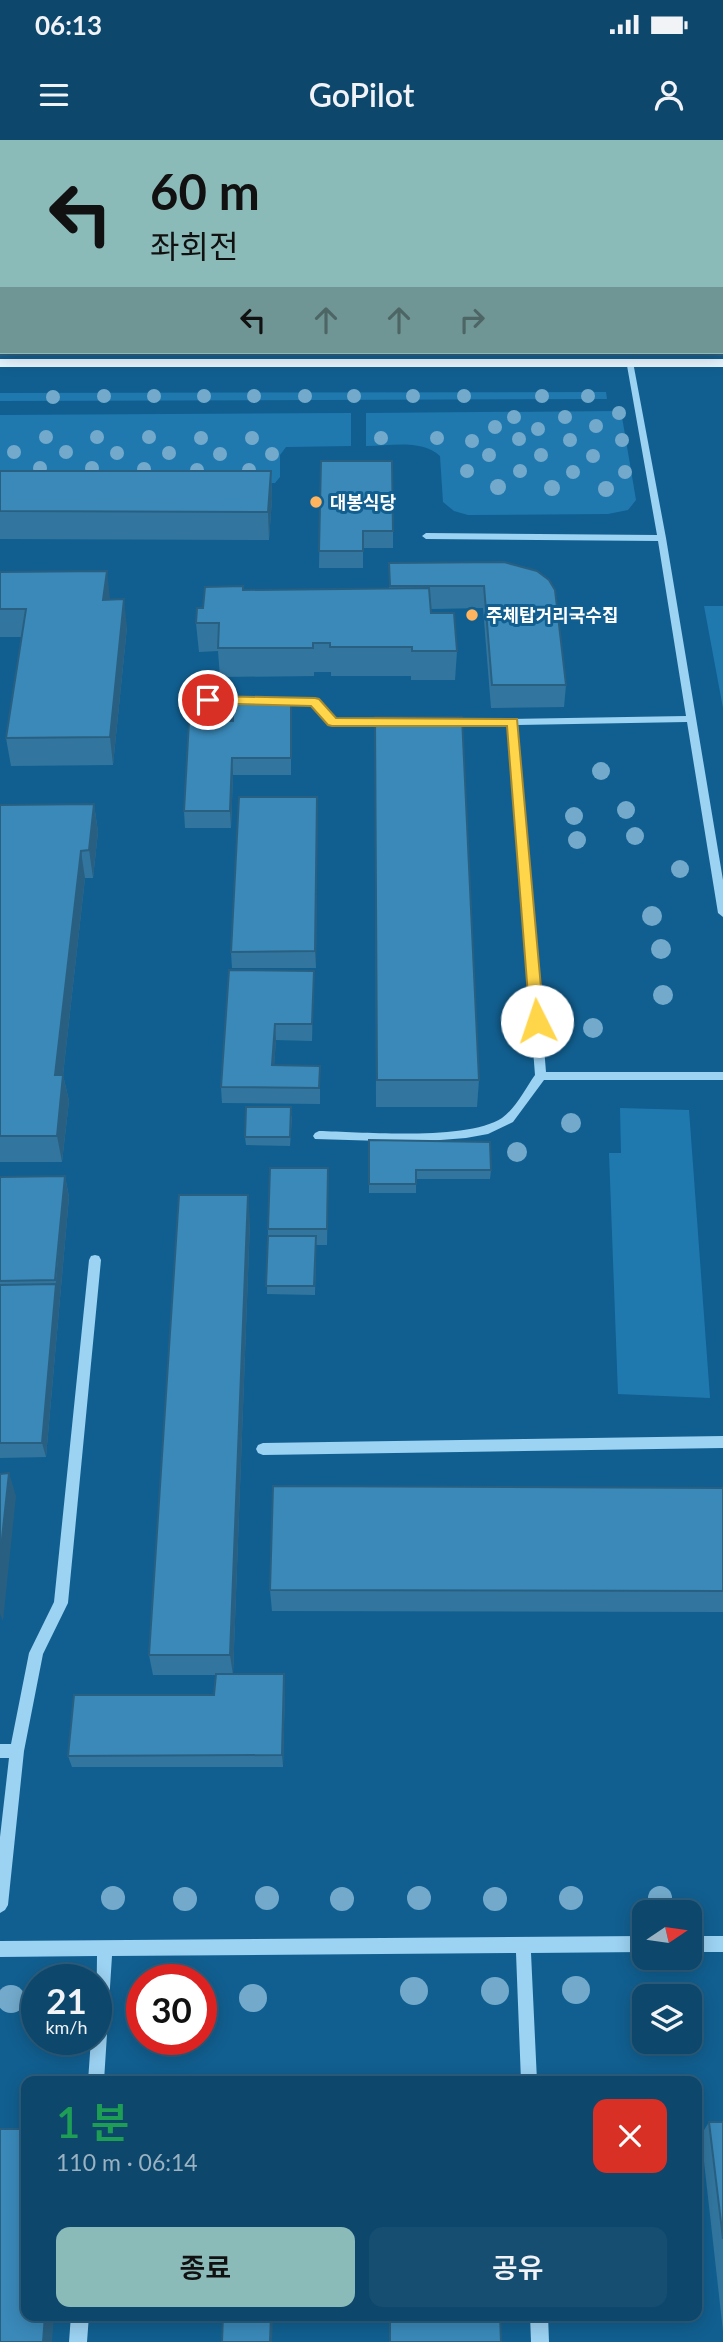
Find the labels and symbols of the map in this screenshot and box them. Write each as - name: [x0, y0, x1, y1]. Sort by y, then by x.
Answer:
- place label: 대봉식당: [330, 491, 396, 513]
- marker: 대봉식당: [308, 494, 324, 510]
- place label: 주체탑거리국수집: [486, 604, 618, 626]
- marker: 주체탑거리국수집: [464, 607, 480, 623]
- pin: [178, 670, 238, 730]
- position arrow: [500, 984, 574, 1058]
- north arrow: [632, 1900, 702, 1970]
- speed limit sign: 30: [126, 1964, 217, 2055]

